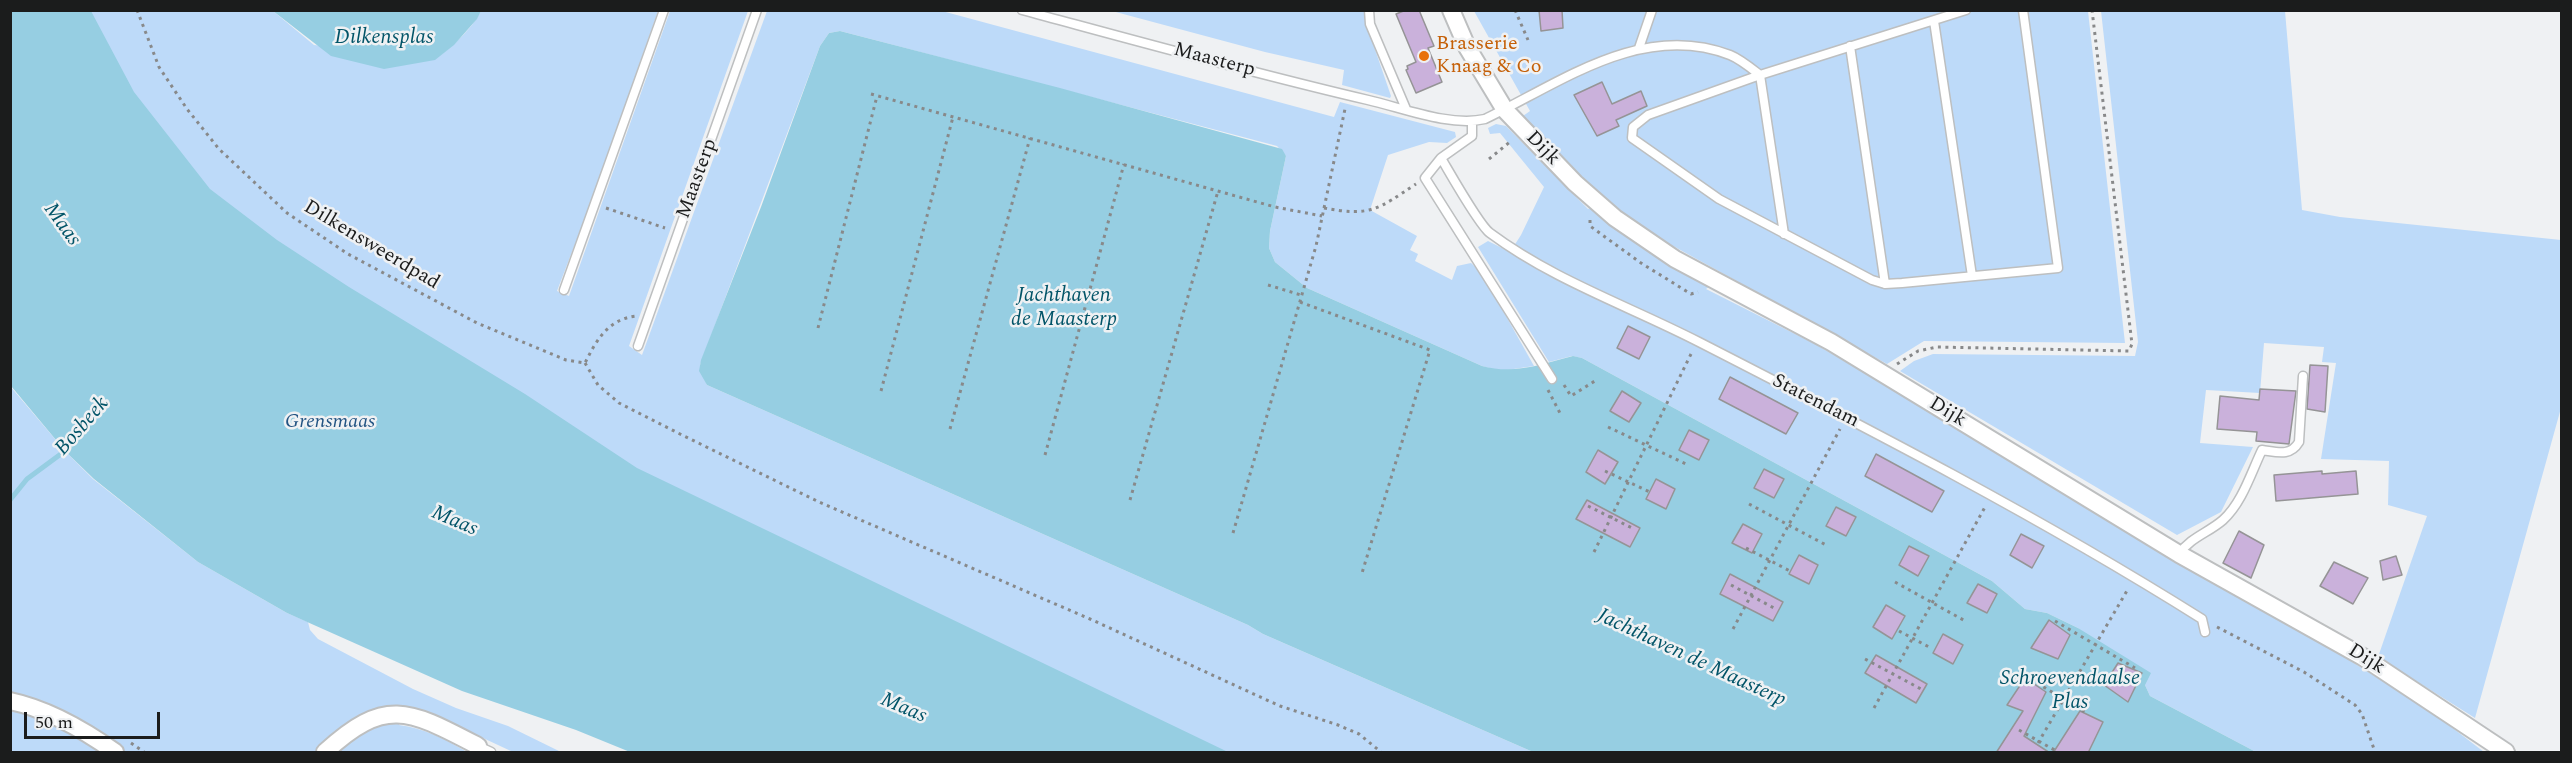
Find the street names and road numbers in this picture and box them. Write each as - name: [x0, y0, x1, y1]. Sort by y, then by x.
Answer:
- street label: Maasterp: [1171, 39, 1257, 83]
- street label: Dijk: [1520, 127, 1564, 171]
- street label: Maasterp: [672, 136, 724, 222]
- street label: Dilkensweerdpad: [299, 196, 443, 296]
- street label: Statendam: [1768, 370, 1862, 434]
- street label: Dijk: [1924, 393, 1970, 433]
- street label: Dijk: [2343, 639, 2389, 681]

